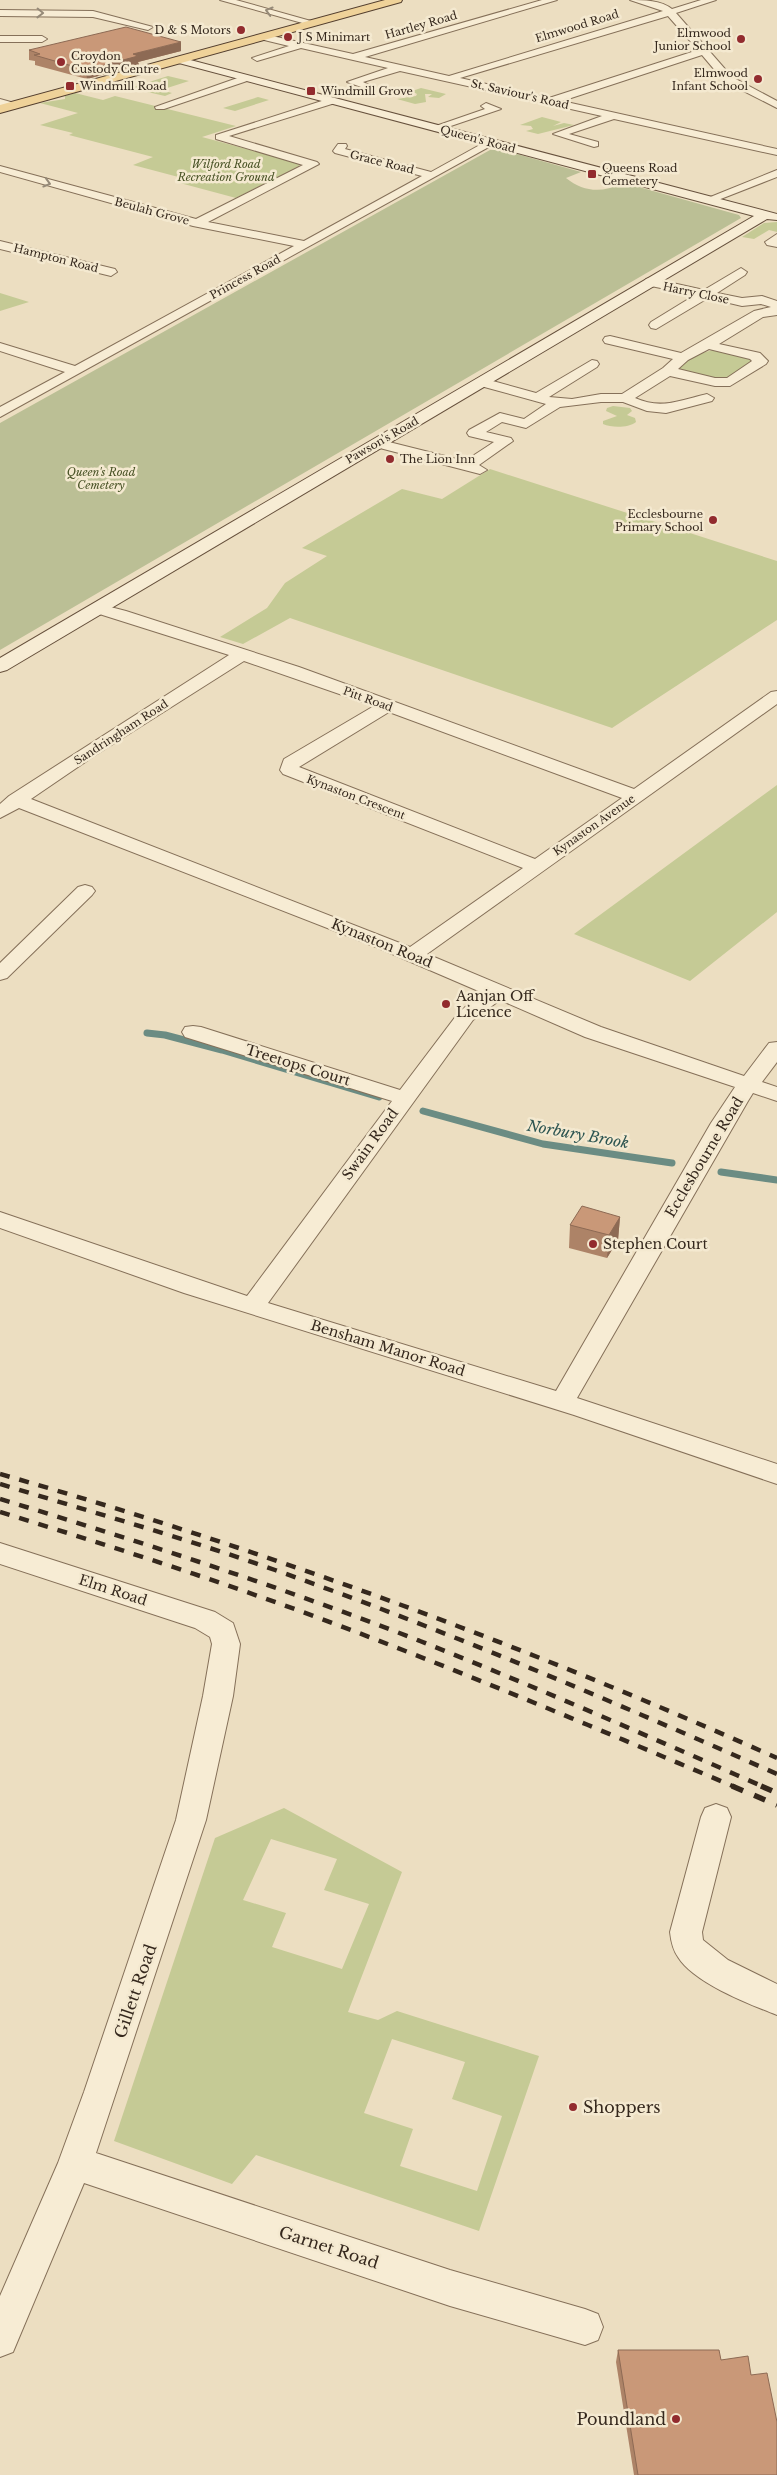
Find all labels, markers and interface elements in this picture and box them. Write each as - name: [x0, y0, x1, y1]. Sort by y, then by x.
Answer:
- street label: Elmwood Road: [534, 6, 621, 45]
- one-way arrow: [265, 7, 273, 17]
- one-way arrow: [36, 8, 44, 19]
- street label: Hartley Road: [383, 8, 459, 42]
- place label: D & S Motors: [155, 23, 231, 37]
- marker: D & S Motors: [235, 24, 247, 36]
- place label: Elmwood Junior School: [652, 26, 732, 53]
- place label: J S Minimart: [296, 30, 371, 44]
- marker: J S Minimart: [282, 31, 294, 43]
- marker: Elmwood Junior School: [735, 33, 747, 45]
- place label: Croydon Custody Centre: [71, 49, 159, 76]
- marker: Croydon Custody Centre: [55, 56, 67, 68]
- place label: Elmwood Infant School: [672, 66, 749, 93]
- marker: Elmwood Infant School: [752, 73, 764, 85]
- street label: St. Saviour's Road: [470, 76, 571, 112]
- place label: Windmill Road: [79, 79, 167, 93]
- marker: Windmill Road: [64, 80, 76, 92]
- place label: Windmill Grove: [320, 84, 413, 98]
- marker: Windmill Grove: [305, 85, 317, 97]
- street label: Queen's Road: [439, 122, 518, 156]
- street label: Grace Road: [349, 147, 416, 177]
- park label: Wilford Road Recreation Ground: [176, 157, 275, 184]
- place label: Queens Road Cemetery: [602, 161, 678, 188]
- marker: Queens Road Cemetery: [586, 168, 598, 180]
- one-way arrow: [42, 177, 50, 187]
- street label: Beulah Grove: [113, 194, 191, 228]
- street label: Hampton Road: [12, 241, 100, 275]
- street label: Princess Road: [207, 252, 283, 302]
- street label: Harry Close: [662, 279, 730, 307]
- street label: Pawson's Road: [343, 413, 421, 467]
- place label: The Lion Inn: [400, 452, 476, 466]
- marker: The Lion Inn: [384, 453, 396, 465]
- park label: Queen's Road Cemetery: [67, 465, 136, 492]
- place label: Ecclesbourne Primary School: [615, 507, 703, 534]
- marker: Ecclesbourne Primary School: [707, 514, 719, 526]
- street label: Pitt Road: [341, 684, 395, 715]
- street label: Sandringham Road: [71, 696, 171, 768]
- street label: Kynaston Crescent: [305, 772, 408, 823]
- street label: Kynaston Avenue: [550, 791, 638, 859]
- street label: Kynaston Road: [329, 914, 436, 972]
- place label: Aanjan Off Licence: [455, 987, 535, 1021]
- marker: Aanjan Off Licence: [440, 998, 452, 1010]
- street label: Treetops Court: [243, 1040, 353, 1090]
- street label: Ecclesbourne Road: [661, 1093, 747, 1221]
- street label: Swain Road: [338, 1104, 402, 1183]
- water label: Norbury Brook: [525, 1116, 630, 1152]
- place label: Stephen Court: [603, 1235, 709, 1253]
- marker: Stephen Court: [587, 1238, 599, 1250]
- street label: Bensham Manor Road: [309, 1316, 468, 1380]
- street label: Elm Road: [76, 1570, 150, 1610]
- street label: Gillett Road: [110, 1941, 161, 2041]
- place label: Shoppers: [583, 2097, 661, 2117]
- marker: Shoppers: [567, 2101, 579, 2113]
- street label: Garnet Road: [277, 2221, 382, 2273]
- place label: Poundland: [577, 2409, 666, 2429]
- marker: Poundland: [670, 2413, 682, 2425]

